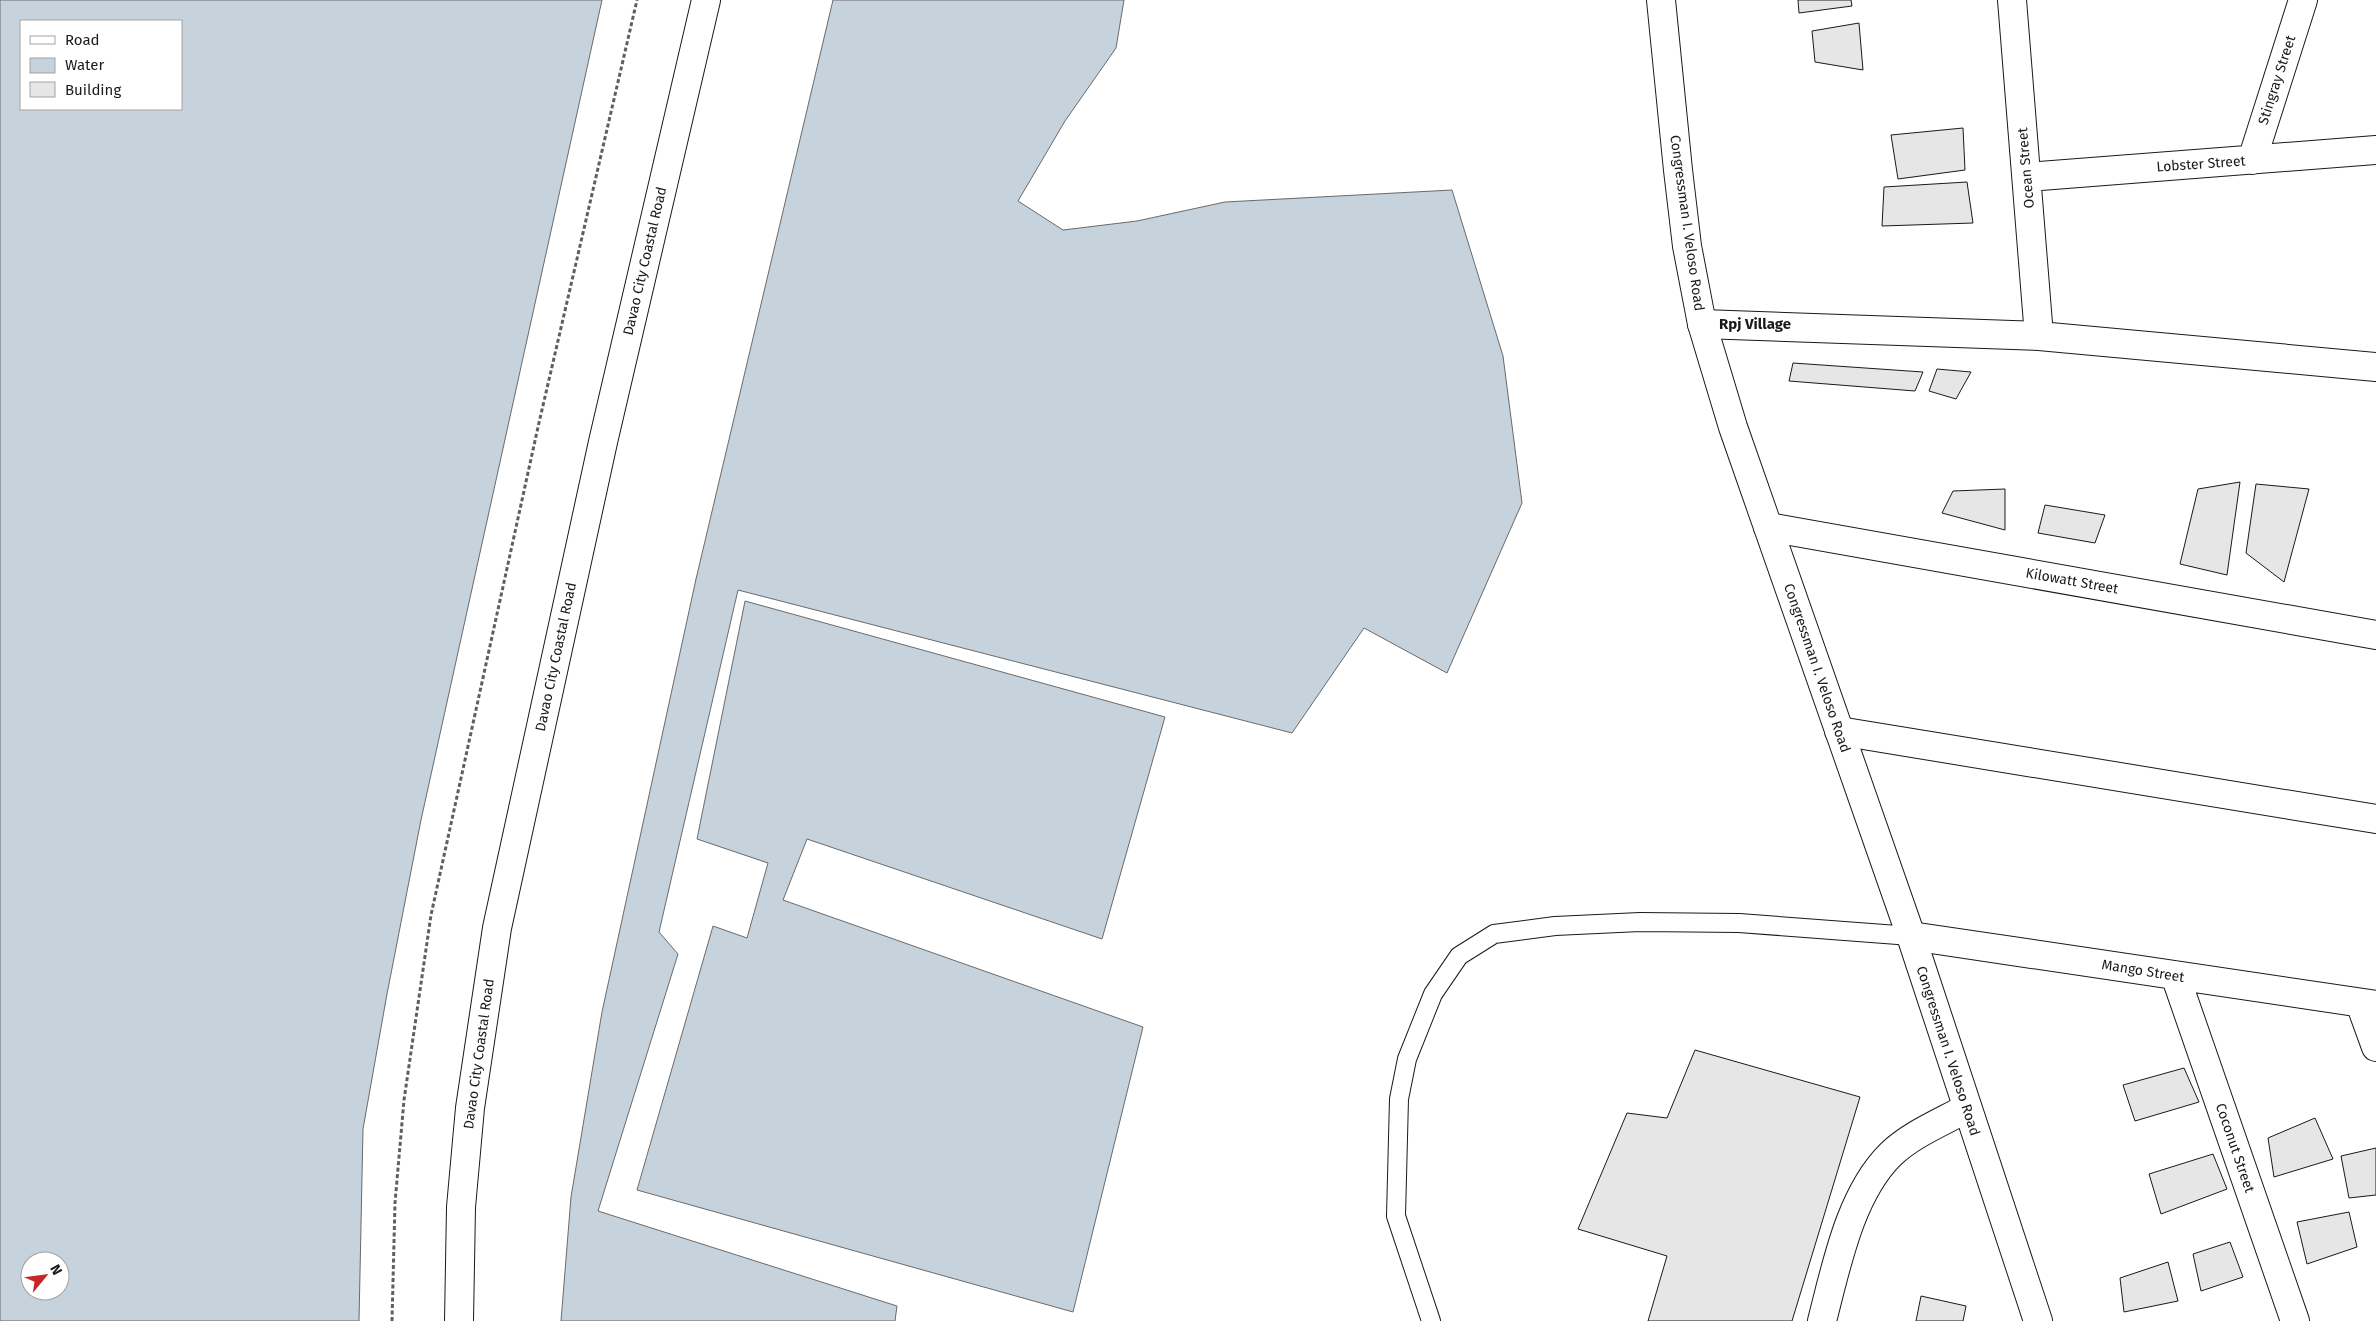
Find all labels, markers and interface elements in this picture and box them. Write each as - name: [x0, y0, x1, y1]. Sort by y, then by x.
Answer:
- legend: [20, 20, 182, 110]
- text: Road: [65, 31, 100, 49]
- street label: Stingray Street: [2255, 32, 2300, 127]
- text: Water: [65, 56, 104, 74]
- text: Building: [65, 81, 121, 99]
- street label: Ocean Street: [2014, 126, 2038, 209]
- street label: Congressman I. Veloso Road: [1666, 134, 1708, 312]
- street label: Lobster Street: [2156, 152, 2247, 176]
- street label: Davao City Coastal Road: [620, 185, 670, 337]
- district label: Rpj Village: [1719, 315, 1791, 333]
- street label: Kilowatt Street: [2024, 564, 2121, 598]
- street label: Davao City Coastal Road: [532, 581, 580, 733]
- street label: Congressman I. Veloso Road: [1780, 581, 1854, 755]
- street label: Mango Street: [2100, 956, 2187, 986]
- street label: Congressman I. Veloso Road: [1912, 964, 1984, 1138]
- street label: Davao City Coastal Road: [460, 978, 498, 1130]
- street label: Coconut Street: [2212, 1101, 2259, 1196]
- north arrow: [20, 1251, 70, 1301]
- text: N: [46, 1262, 66, 1278]

